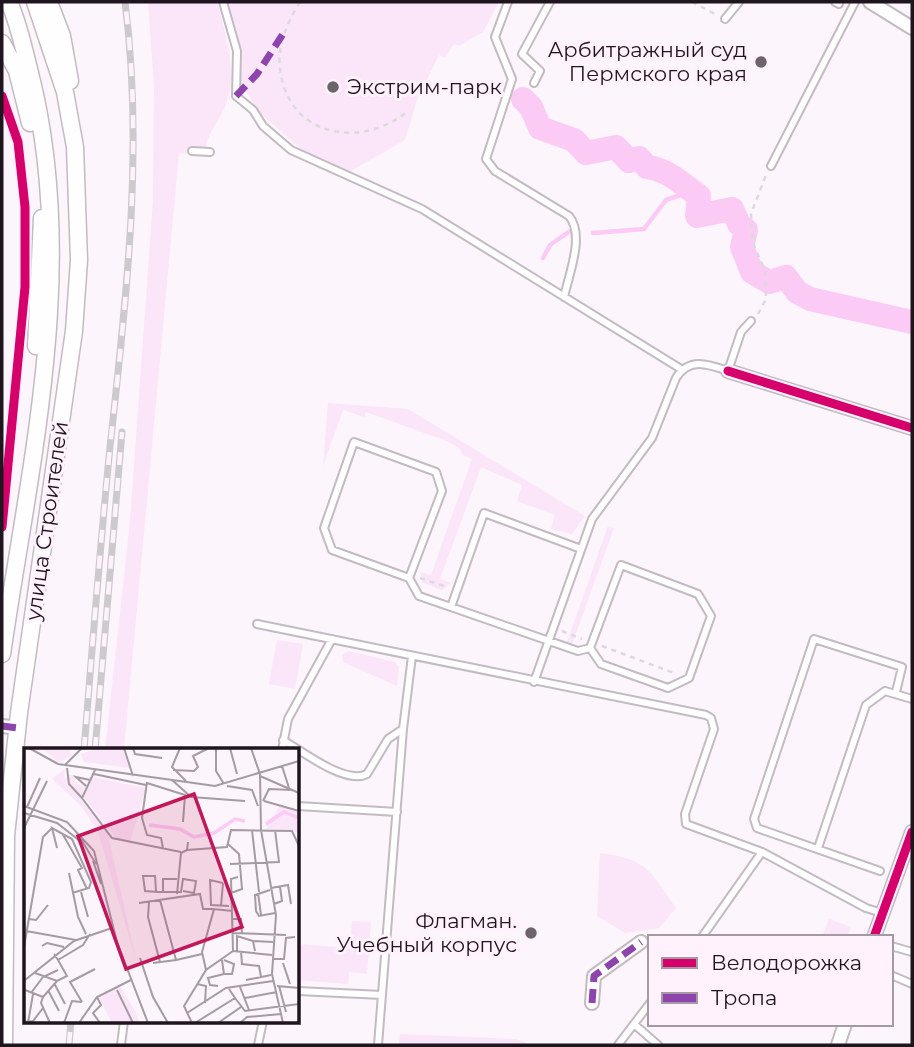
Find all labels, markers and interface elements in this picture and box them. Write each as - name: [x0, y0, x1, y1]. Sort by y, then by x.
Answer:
- place label: Арбитражный суд Пермского края: [548, 37, 747, 86]
- marker: Арбитражный суд Пермского края: [753, 54, 769, 70]
- place label: Экстрим-парк: [347, 74, 502, 99]
- marker: Экстрим-парк: [325, 79, 341, 95]
- street label: улица Строителей: [20, 420, 73, 623]
- inset map: [24, 748, 299, 1023]
- place label: Флагман. Учебный корпус: [336, 908, 517, 957]
- marker: Флагман. Учебный корпус: [523, 925, 539, 941]
- legend: [648, 935, 893, 1026]
- text: Велодорожка: [711, 950, 862, 975]
- text: Тропа: [711, 985, 777, 1010]

